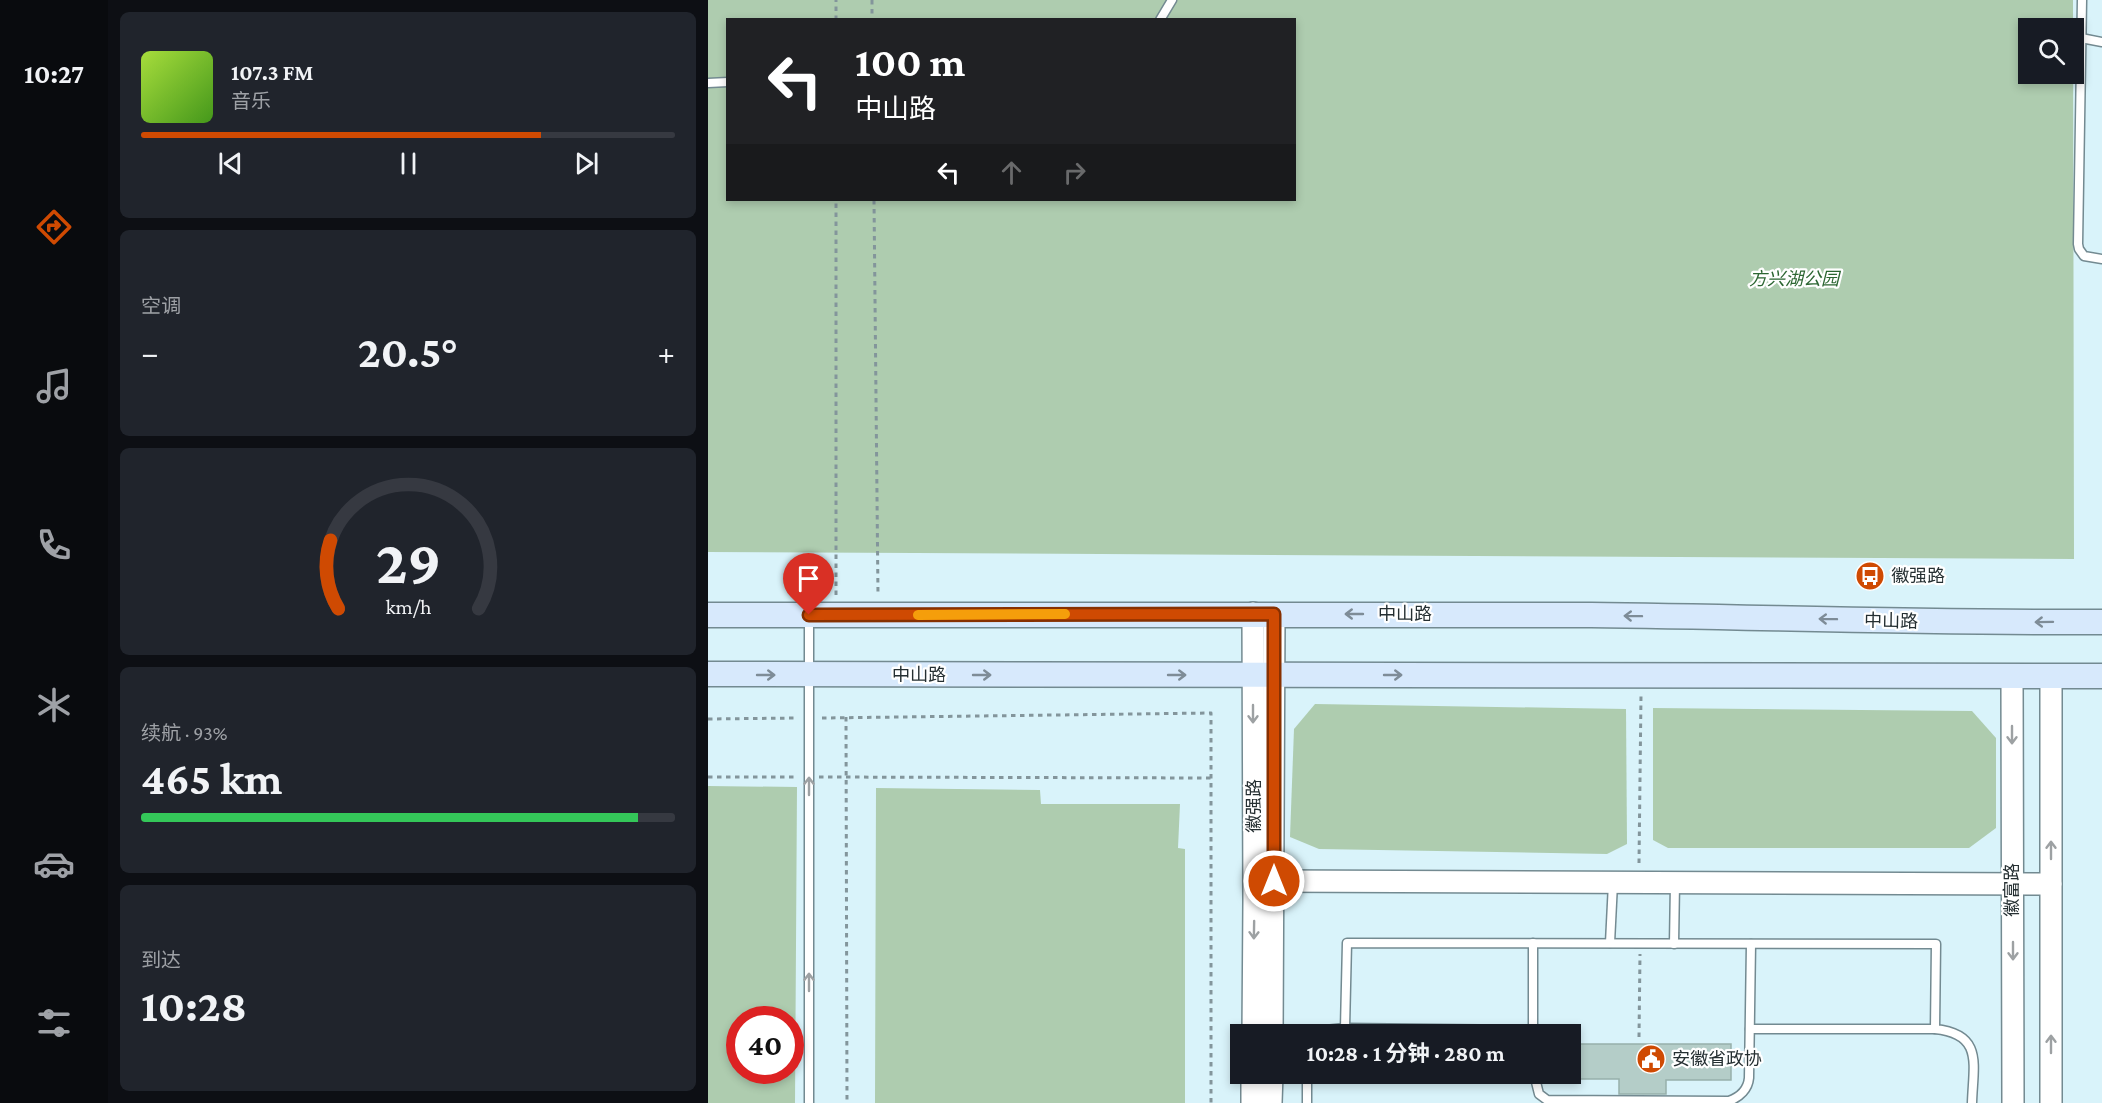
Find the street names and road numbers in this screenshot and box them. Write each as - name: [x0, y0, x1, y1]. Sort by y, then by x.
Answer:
- street label: 中山路: [1378, 604, 1432, 624]
- street label: 中山路: [1864, 611, 1918, 631]
- street label: 中山路: [892, 665, 946, 685]
- street label: 徽强路: [1244, 779, 1264, 833]
- street label: 徽富路: [2002, 863, 2022, 917]

